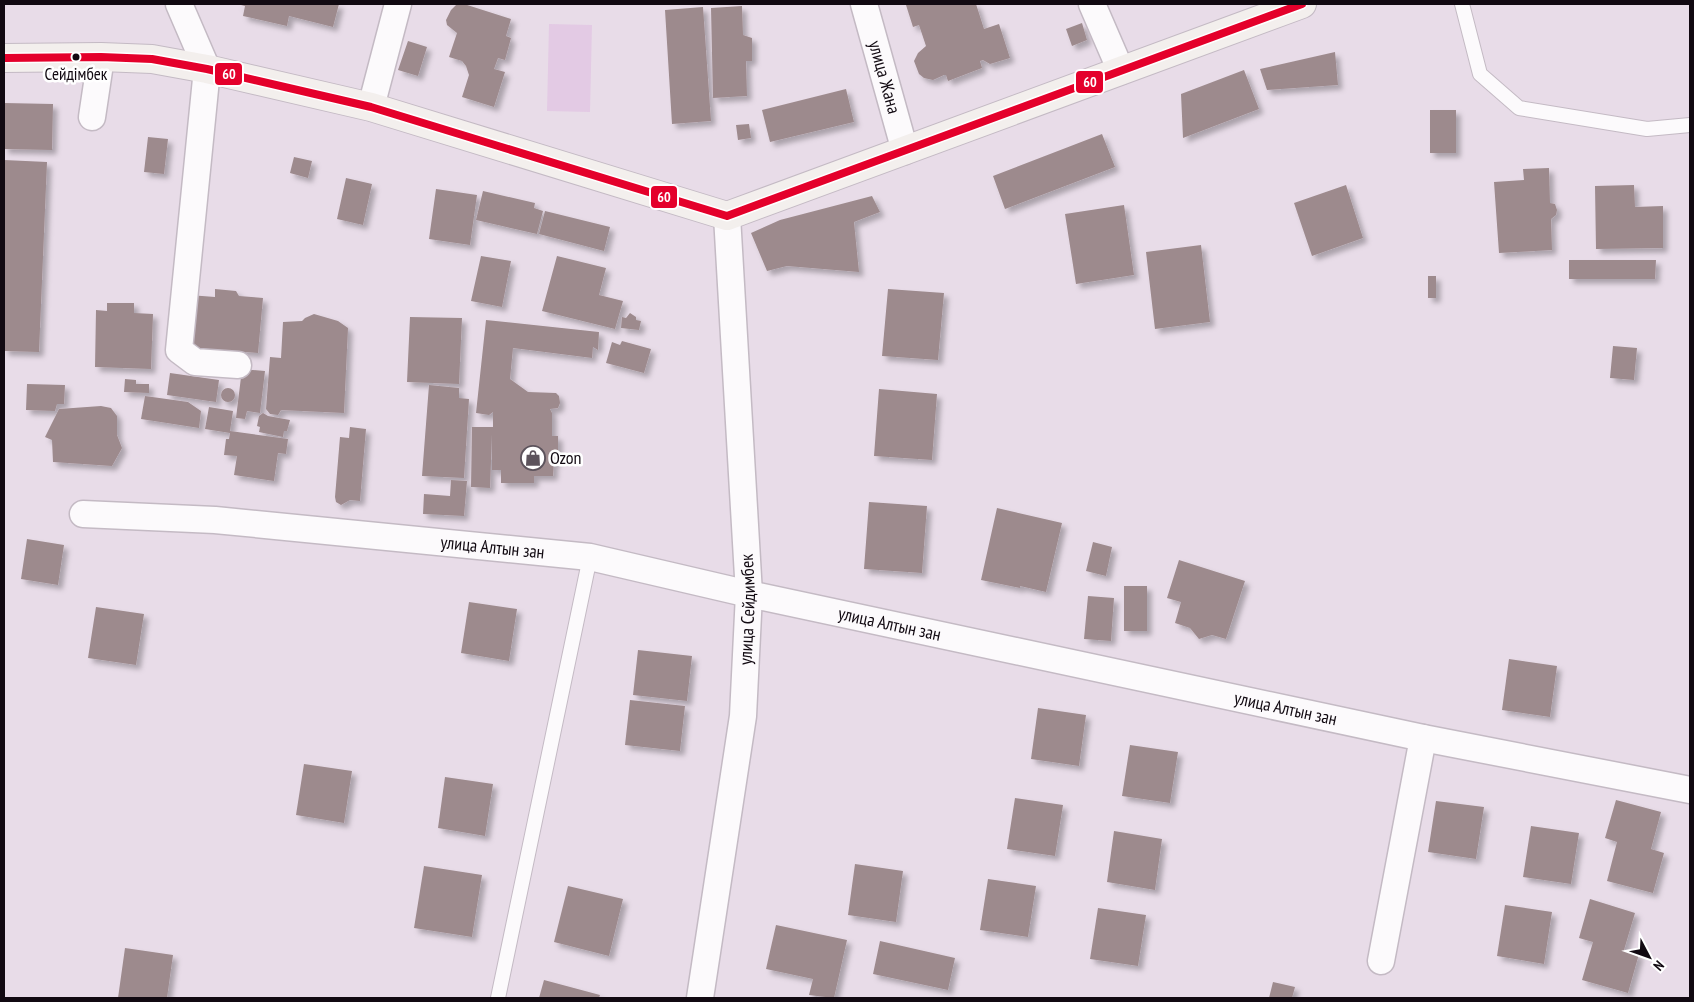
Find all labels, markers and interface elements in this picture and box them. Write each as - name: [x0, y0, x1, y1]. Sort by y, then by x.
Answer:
- street label: улица Жана: [864, 38, 906, 116]
- marker: Сейдімбек: [71, 52, 81, 62]
- line badge: 60: [214, 62, 243, 86]
- place label: Сейдімбек: [45, 63, 108, 85]
- text: 60: [222, 65, 236, 83]
- line badge: 60: [1075, 70, 1104, 94]
- text: 60: [1083, 73, 1097, 91]
- line badge: 60: [650, 185, 678, 209]
- text: 60: [657, 188, 671, 206]
- shop icon: Ozon: [520, 445, 546, 471]
- place label: Ozon: [550, 446, 582, 469]
- street label: улица Алтын зан: [439, 530, 546, 563]
- street label: улица Сейдимбек: [734, 553, 760, 666]
- street label: улица Алтын зан: [836, 601, 943, 646]
- street label: улица Алтын зан: [1232, 686, 1339, 730]
- north arrow: [1624, 932, 1674, 982]
- text: N: [1650, 957, 1668, 974]

